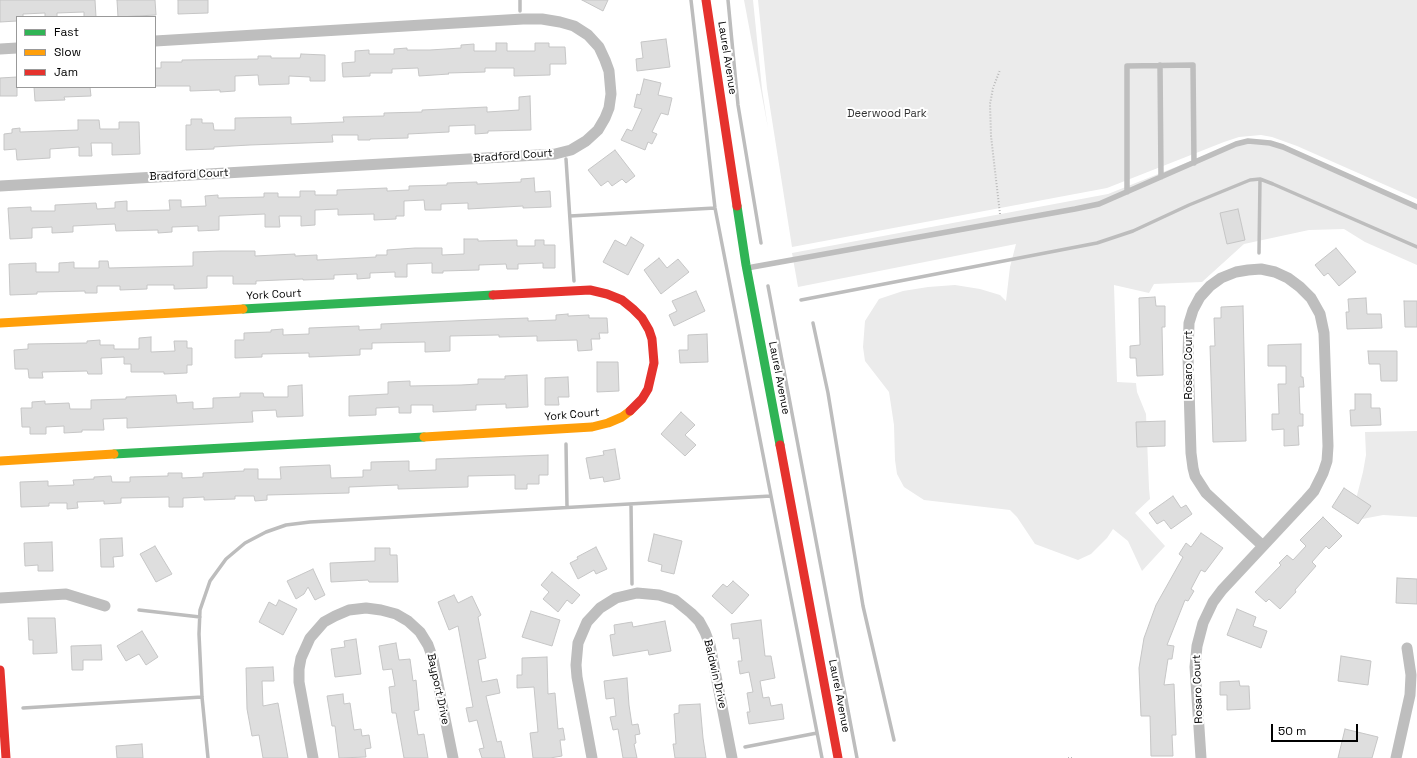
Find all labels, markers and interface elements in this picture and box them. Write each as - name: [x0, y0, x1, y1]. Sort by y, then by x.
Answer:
- legend: [16, 16, 156, 88]
- street label: Laurel Avenue: [715, 21, 739, 95]
- text: Fast: [54, 24, 79, 40]
- text: Slow: [54, 44, 81, 60]
- text: Jam: [54, 64, 78, 80]
- park label: Deerwood Park: [847, 107, 927, 121]
- street label: Bradford Court: [473, 147, 553, 165]
- street label: Bradford Court: [149, 166, 229, 184]
- street label: York Court: [246, 287, 302, 303]
- street label: Rosaro Court: [1182, 330, 1196, 400]
- street label: Laurel Avenue: [765, 341, 793, 415]
- street label: York Court: [544, 406, 600, 424]
- street label: Baldwin Drive: [701, 638, 729, 710]
- street label: Bayport Drive: [424, 652, 452, 726]
- street label: Rosaro Court: [1190, 654, 1206, 724]
- street label: Laurel Avenue: [825, 659, 853, 733]
- scale bar: [1273, 716, 1360, 742]
- text: 50 m: [1278, 723, 1306, 739]

